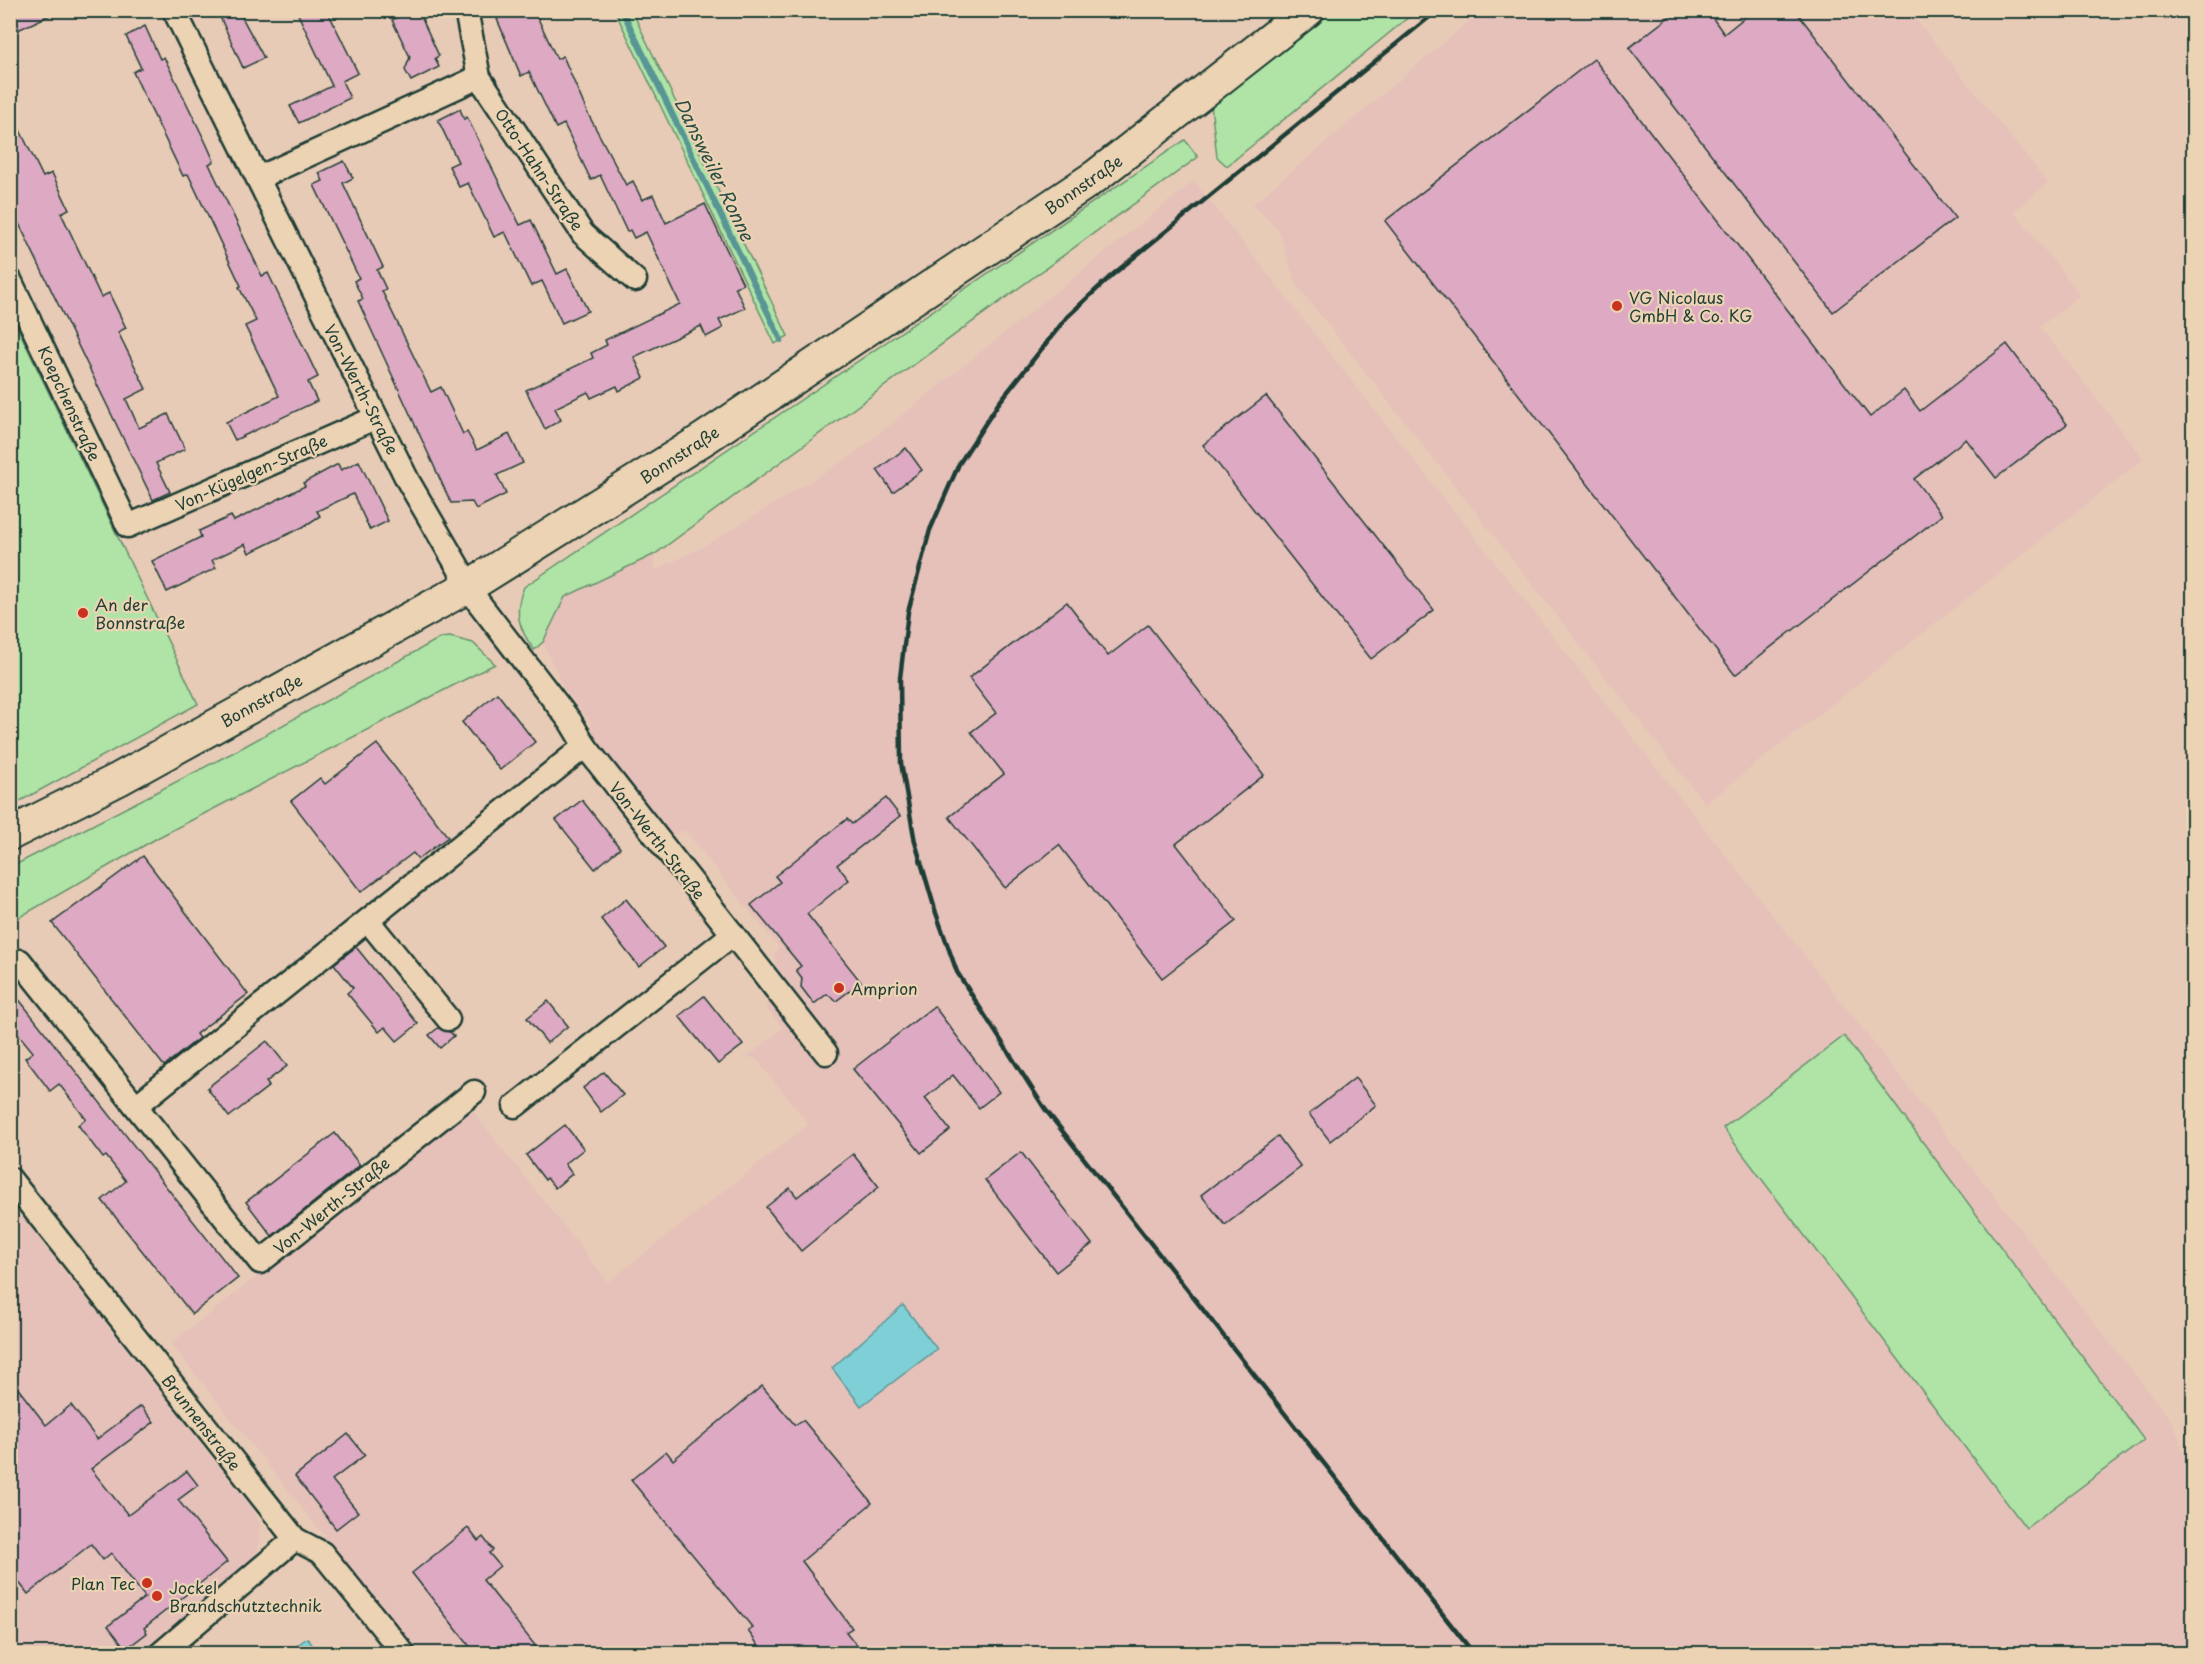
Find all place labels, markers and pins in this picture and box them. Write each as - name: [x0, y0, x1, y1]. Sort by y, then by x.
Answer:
- place label: VG Nicolaus GmbH & Co. KG: [1629, 285, 1752, 327]
- marker: VG Nicolaus GmbH & Co. KG: [1610, 299, 1624, 313]
- place label: An der Bonnstraße: [95, 592, 185, 634]
- marker: An der Bonnstraße: [76, 606, 90, 620]
- place label: Amprion: [851, 976, 918, 1000]
- marker: Amprion: [832, 981, 846, 995]
- place label: Plan Tec: [71, 1571, 135, 1595]
- place label: Jockel Brandschutztechnik: [169, 1575, 322, 1617]
- marker: Plan Tec: [140, 1576, 154, 1590]
- marker: Jockel Brandschutztechnik: [150, 1589, 164, 1603]

